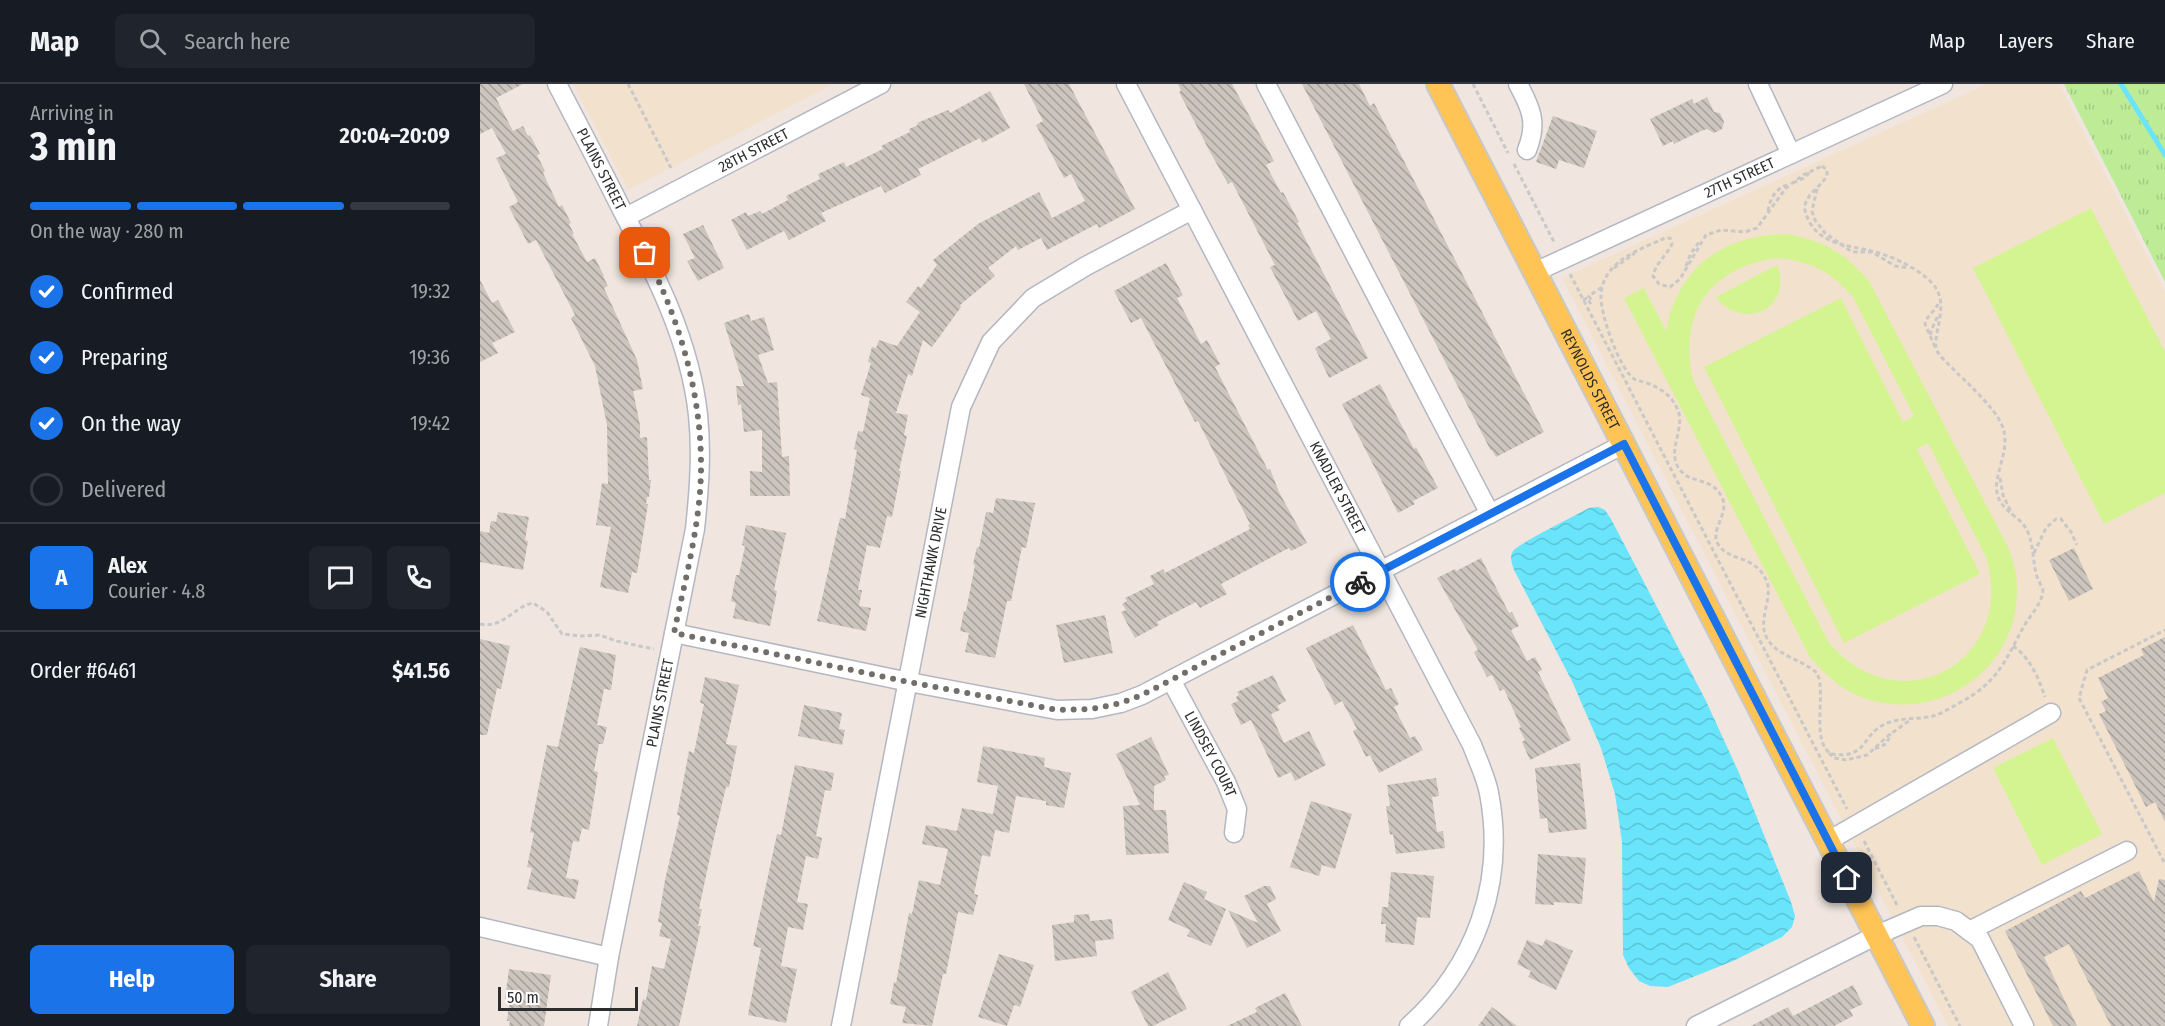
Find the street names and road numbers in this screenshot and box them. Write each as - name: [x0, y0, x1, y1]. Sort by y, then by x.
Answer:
- street label: PLAINS STREET: [573, 125, 630, 213]
- street label: 28TH STREET: [716, 125, 792, 176]
- street label: 27TH STREET: [1701, 154, 1777, 202]
- street label: REYNOLDS STREET: [1557, 326, 1623, 433]
- street label: KNADLER STREET: [1306, 438, 1369, 538]
- street label: NIGHTHAWK DRIVE: [911, 505, 950, 620]
- street label: PLAINS STREET: [643, 657, 677, 749]
- street label: LINDSEY COURT: [1181, 708, 1240, 800]

